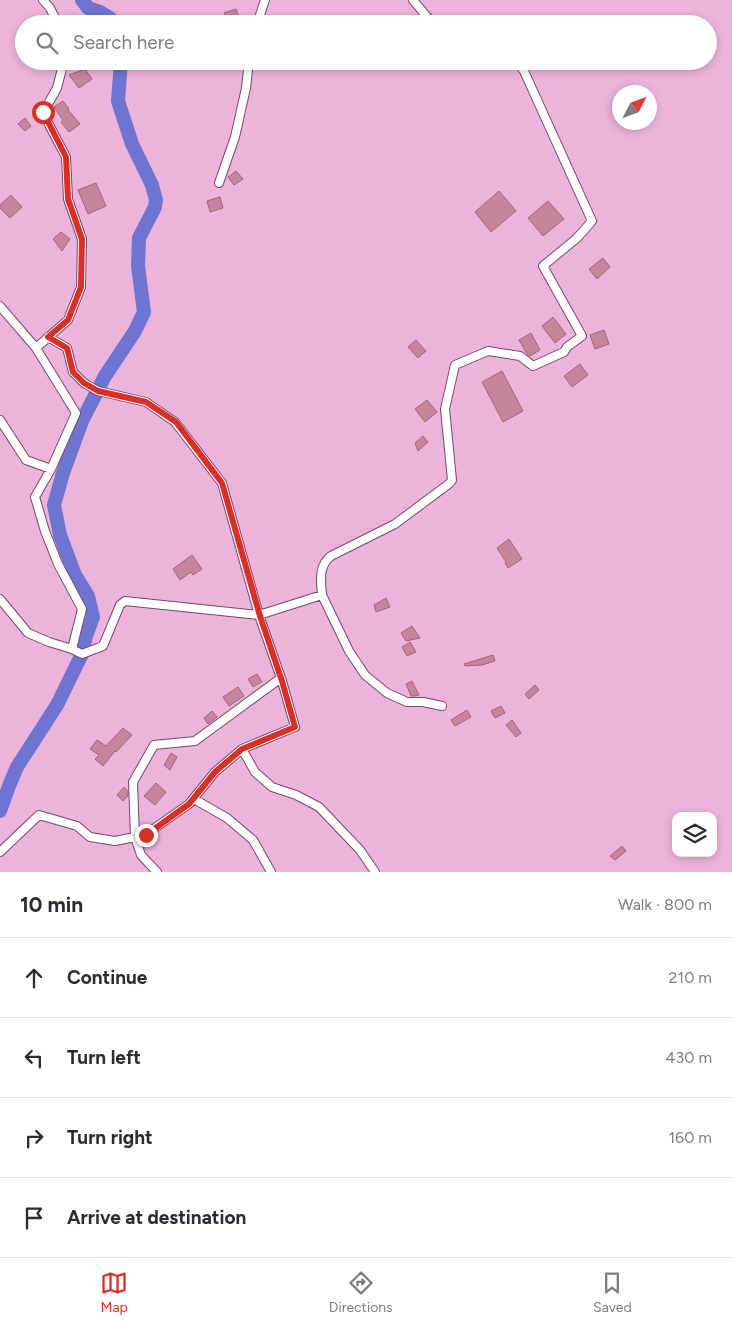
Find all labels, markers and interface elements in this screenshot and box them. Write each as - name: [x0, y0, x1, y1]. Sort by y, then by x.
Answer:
- search box: [15, 15, 717, 70]
- icon: search: [33, 29, 61, 57]
- text: Search here: [73, 31, 175, 54]
- north arrow: [612, 85, 657, 130]
- route start: [32, 101, 55, 124]
- map controls: [672, 812, 717, 857]
- button: layers: [672, 812, 717, 857]
- route end: [135, 824, 158, 847]
- text: 10 min: [20, 892, 83, 917]
- text: Walk · 800 m: [618, 895, 712, 914]
- icon: ahead: [20, 964, 48, 992]
- text: Continue: [67, 966, 147, 989]
- text: 210 m: [669, 968, 712, 987]
- icon: left: [20, 1044, 48, 1072]
- text: Turn left: [67, 1046, 141, 1069]
- text: 430 m: [666, 1048, 712, 1067]
- icon: right: [20, 1124, 48, 1152]
- text: Turn right: [67, 1126, 153, 1149]
- text: 160 m: [669, 1128, 712, 1147]
- icon: arrive: [20, 1204, 48, 1232]
- text: Arrive at destination: [67, 1206, 246, 1229]
- tab: Map: [100, 1269, 128, 1316]
- tab: Directions: [329, 1269, 393, 1316]
- tab: Saved: [593, 1269, 632, 1316]

